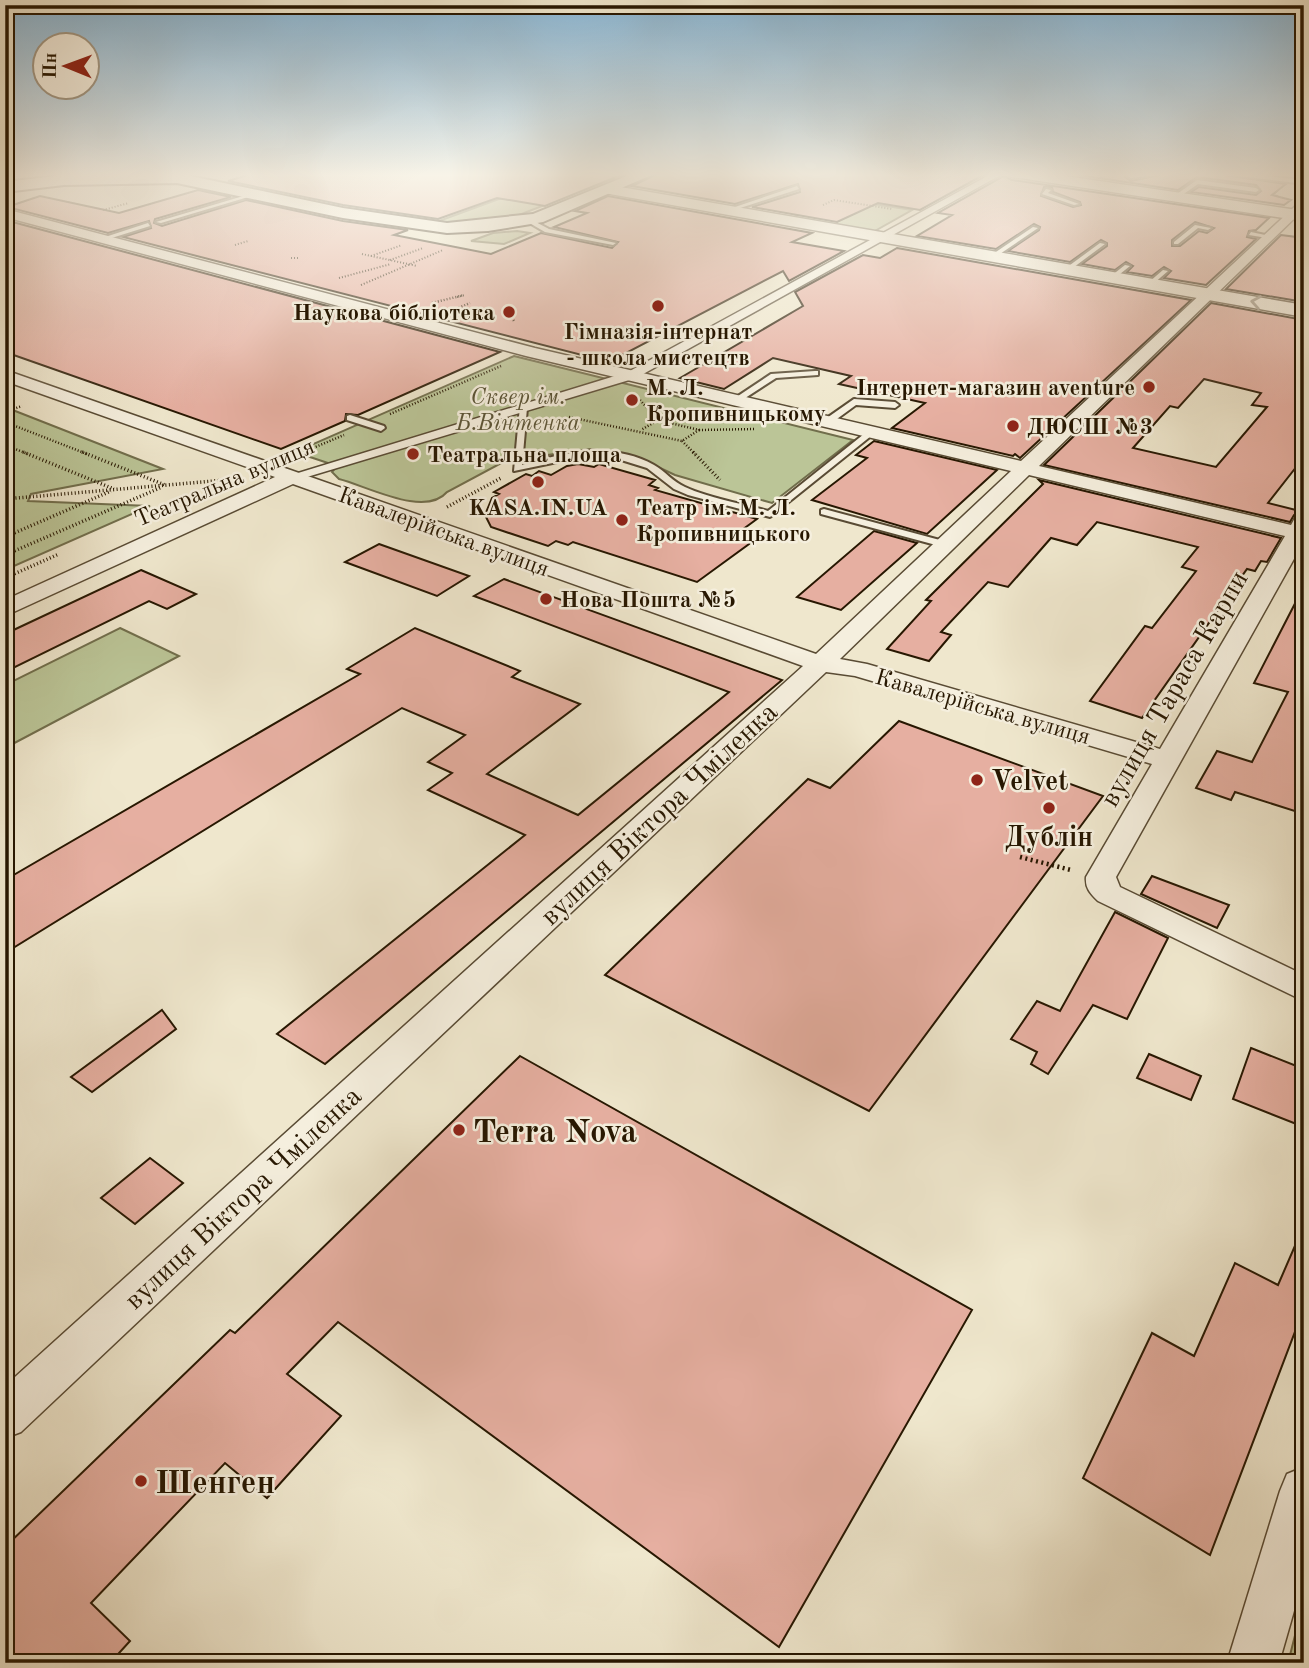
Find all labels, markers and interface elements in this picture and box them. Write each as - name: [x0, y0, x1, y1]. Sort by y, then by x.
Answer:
- north arrow: [32, 32, 102, 102]
- text: Пн: [42, 52, 61, 79]
- one-way arrow: [1250, 295, 1262, 310]
- marker: Гімназія-інтернат - школа мистецтв: [650, 298, 666, 314]
- place label: Наукова бібліотека: [293, 302, 495, 325]
- marker: Наукова бібліотека: [501, 304, 517, 320]
- place label: Гімназія-інтернат - школа мистецтв: [564, 321, 752, 370]
- place label: М. Л. Кропивницькому: [646, 377, 826, 426]
- place label: Інтернет-магазин aventure: [856, 377, 1135, 400]
- marker: Інтернет-магазин aventure: [1141, 379, 1157, 395]
- park label: Сквер ім. Б.Вінтенка: [455, 386, 580, 435]
- marker: М. Л. Кропивницькому: [624, 392, 640, 408]
- place label: ДЮСШ №3: [1027, 416, 1153, 439]
- marker: ДЮСШ №3: [1005, 418, 1021, 434]
- street label: Театральна вулиця: [131, 435, 318, 532]
- place label: Театральна площа: [427, 444, 622, 467]
- marker: Театральна площа: [405, 446, 421, 462]
- marker: KASA.IN.UA: [530, 474, 546, 490]
- street label: Кавалерійська вулиця: [335, 484, 552, 581]
- place label: KASA.IN.UA: [468, 497, 608, 520]
- place label: Театр ім. М. Л. Кропивницького: [636, 497, 811, 546]
- marker: Театр ім. М. Л. Кропивницького: [614, 512, 630, 528]
- street label: вулиця Тараса Карпи: [1097, 567, 1255, 812]
- place label: Нова Пошта №5: [560, 589, 736, 612]
- marker: Нова Пошта №5: [538, 591, 554, 607]
- street label: Кавалерійська вулиця: [872, 666, 1093, 749]
- street label: вулиця Віктора Чміленка: [536, 698, 784, 932]
- place label: Velvet: [991, 769, 1068, 797]
- marker: Velvet: [969, 772, 985, 788]
- marker: Дублін: [1041, 800, 1057, 816]
- place label: Дублін: [1005, 824, 1093, 853]
- street label: вулиця Віктора Чміленка: [120, 1082, 368, 1316]
- place label: Terra Nova: [473, 1117, 638, 1150]
- marker: Terra Nova: [451, 1122, 467, 1138]
- place label: Шенген: [155, 1468, 275, 1501]
- marker: Шенген: [133, 1473, 149, 1489]

